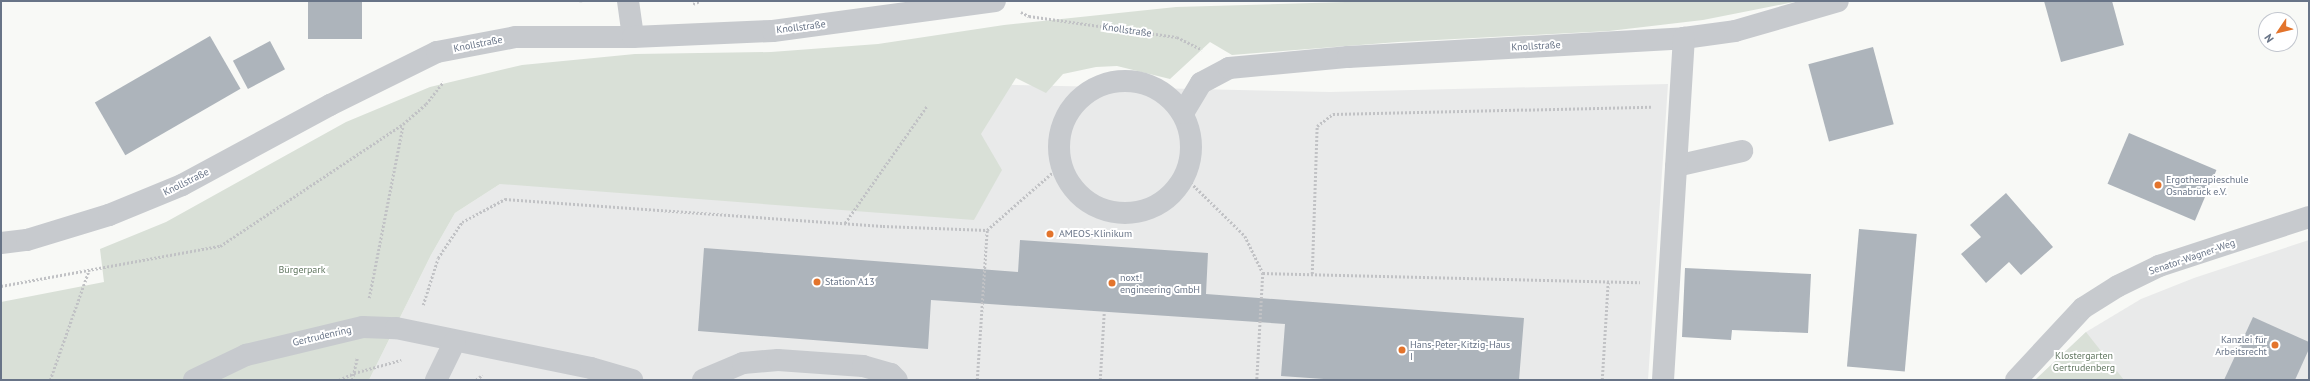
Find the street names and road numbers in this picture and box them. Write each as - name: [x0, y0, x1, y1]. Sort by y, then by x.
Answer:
- street label: Knollstraße: [776, 18, 826, 36]
- street label: Knollstraße: [1102, 21, 1152, 39]
- street label: Knollstraße: [453, 33, 503, 55]
- street label: Knollstraße: [1511, 39, 1561, 53]
- street label: Knollstraße: [161, 166, 211, 198]
- street label: Senator-Wagner-Weg: [2147, 237, 2237, 277]
- street label: Gertrudenring: [291, 323, 353, 349]

